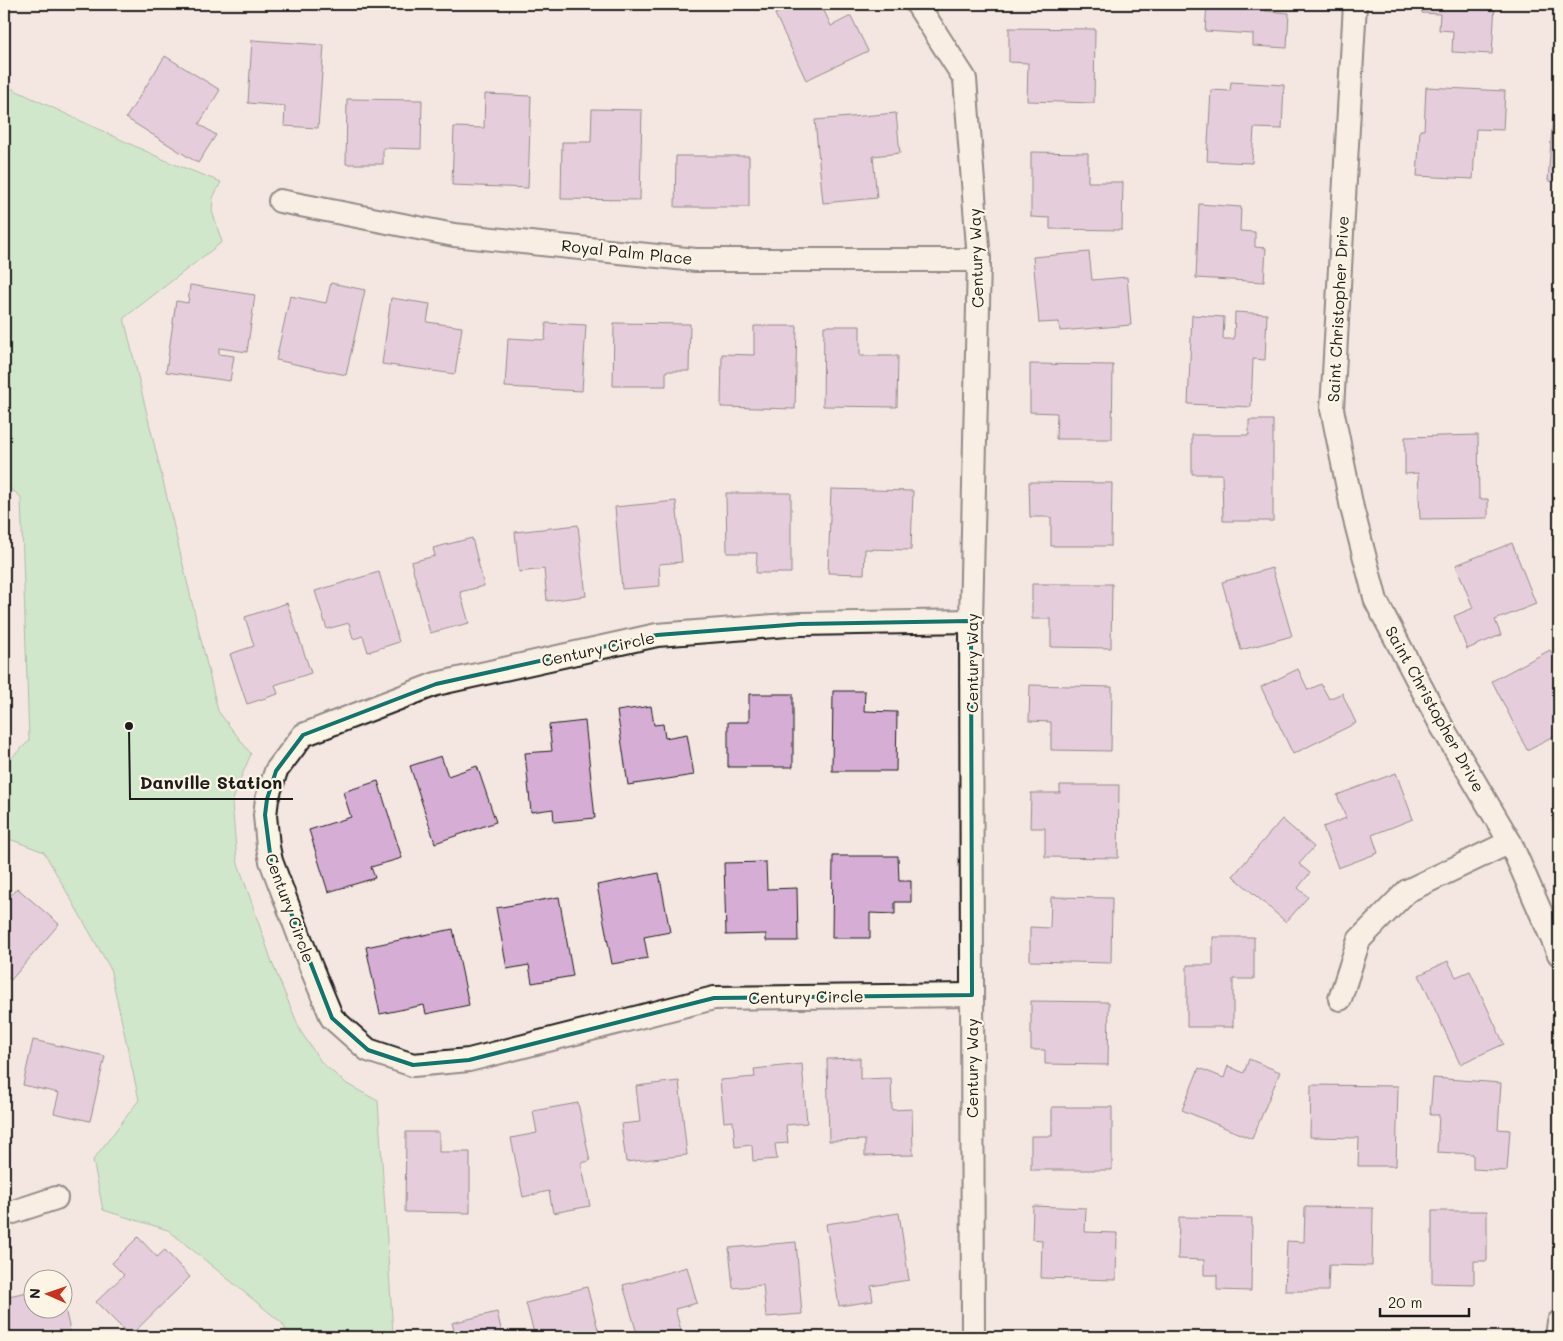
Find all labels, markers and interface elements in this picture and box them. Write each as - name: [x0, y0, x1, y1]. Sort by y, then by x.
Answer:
- street label: Century Way: [963, 208, 988, 308]
- street label: Saint Christopher Drive: [1322, 215, 1353, 403]
- street label: Royal Palm Place: [560, 234, 694, 269]
- street label: Century Way: [961, 613, 982, 713]
- street label: Saint Christopher Drive: [1381, 622, 1490, 796]
- street label: Century Circle: [539, 626, 656, 671]
- callout: Danville Station: [130, 766, 293, 799]
- text: Danville Station: [140, 770, 282, 794]
- street label: Century Circle: [261, 850, 320, 966]
- street label: Century Circle: [748, 985, 864, 1008]
- street label: Century Way: [961, 1018, 982, 1118]
- north arrow: [22, 1268, 72, 1318]
- scale bar: [1380, 1286, 1469, 1318]
- text: N: [25, 1288, 44, 1299]
- text: 20 m: [1388, 1292, 1422, 1312]

